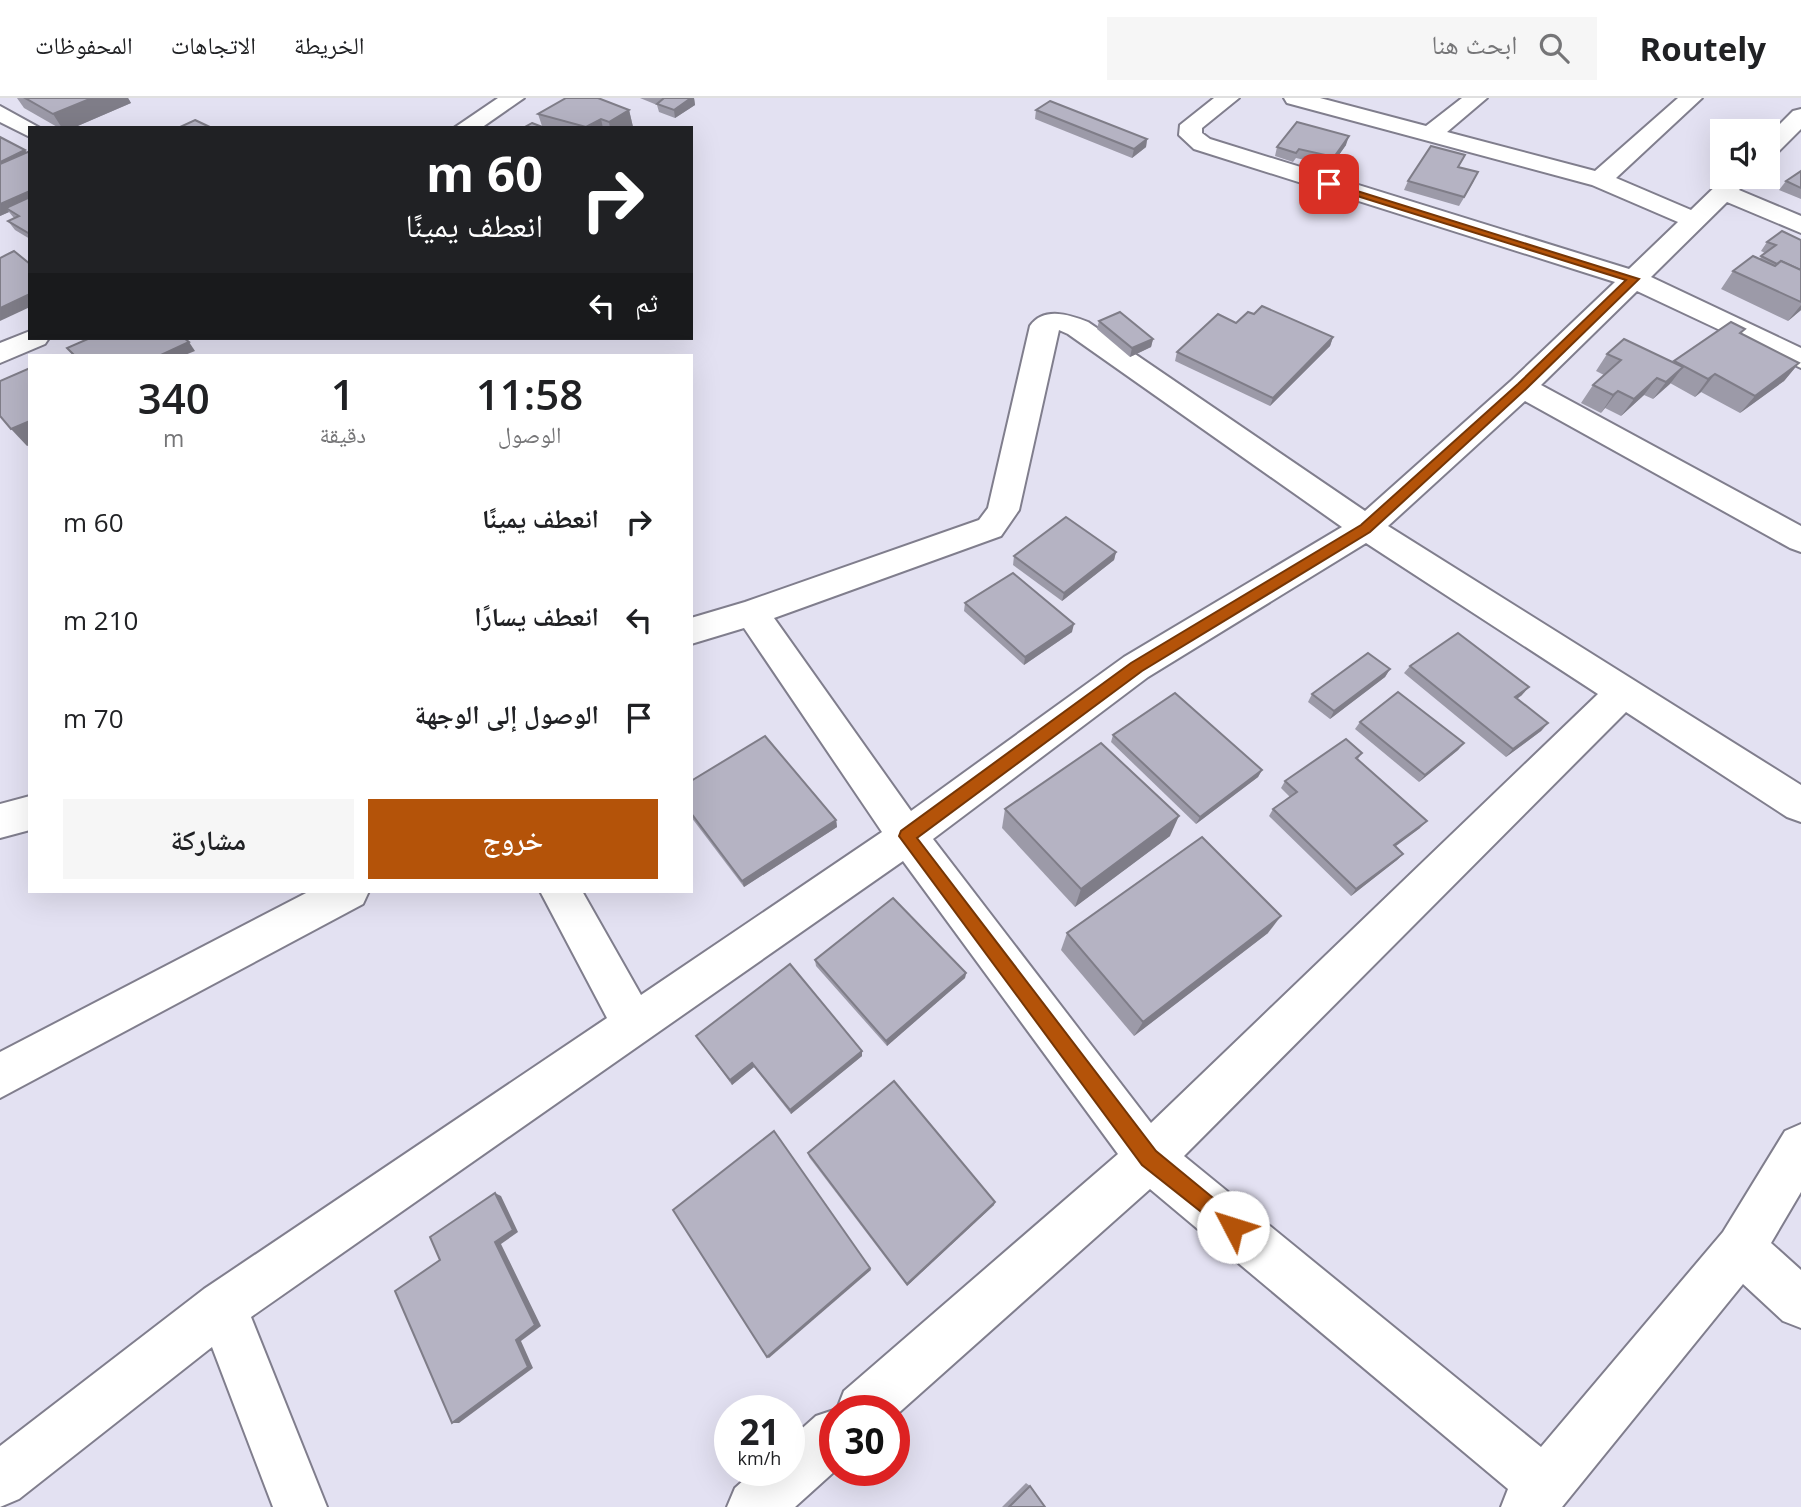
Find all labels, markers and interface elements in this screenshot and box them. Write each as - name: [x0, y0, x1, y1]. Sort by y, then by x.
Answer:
- search box: [1107, 17, 1597, 80]
- text: ابحث هنا: [1431, 26, 1517, 62]
- text: Routely: [1639, 26, 1766, 71]
- text: المحفوظات: [35, 28, 133, 61]
- text: الاتجاهات: [171, 28, 256, 61]
- text: الخريطة: [294, 28, 365, 61]
- icon: search: [1535, 29, 1573, 67]
- map controls: [1710, 119, 1780, 189]
- button: sound: [1710, 119, 1780, 189]
- text: 60 m: [426, 140, 543, 206]
- icon: right: [567, 154, 658, 245]
- pin: [1299, 154, 1359, 214]
- icon: arrive: [1310, 165, 1348, 203]
- text: انعطف يمينًا: [406, 203, 543, 246]
- text: ثم: [635, 284, 658, 320]
- icon: left: [583, 287, 621, 325]
- text: 1: [331, 365, 355, 422]
- text: 11:58: [476, 365, 583, 422]
- text: 340: [138, 369, 210, 426]
- text: دقيقة: [319, 418, 366, 450]
- text: الوصول: [498, 418, 561, 450]
- text: m: [163, 422, 184, 454]
- text: انعطف يمينًا: [482, 500, 599, 536]
- icon: right: [620, 503, 658, 541]
- text: 60 m: [63, 504, 124, 540]
- text: انعطف يسارًا: [474, 598, 599, 634]
- icon: left: [620, 601, 658, 639]
- text: 210 m: [63, 602, 138, 638]
- text: الوصول إلى الوجهة: [415, 696, 599, 732]
- icon: arrive: [620, 699, 658, 737]
- text: 70 m: [63, 700, 124, 736]
- button: مشاركة: [63, 799, 354, 879]
- button: خروج: [368, 799, 658, 879]
- position arrow: [1196, 1190, 1270, 1264]
- speed limit sign: 30: [819, 1395, 910, 1486]
- text: 21: [739, 1408, 780, 1455]
- text: km/h: [738, 1446, 781, 1470]

